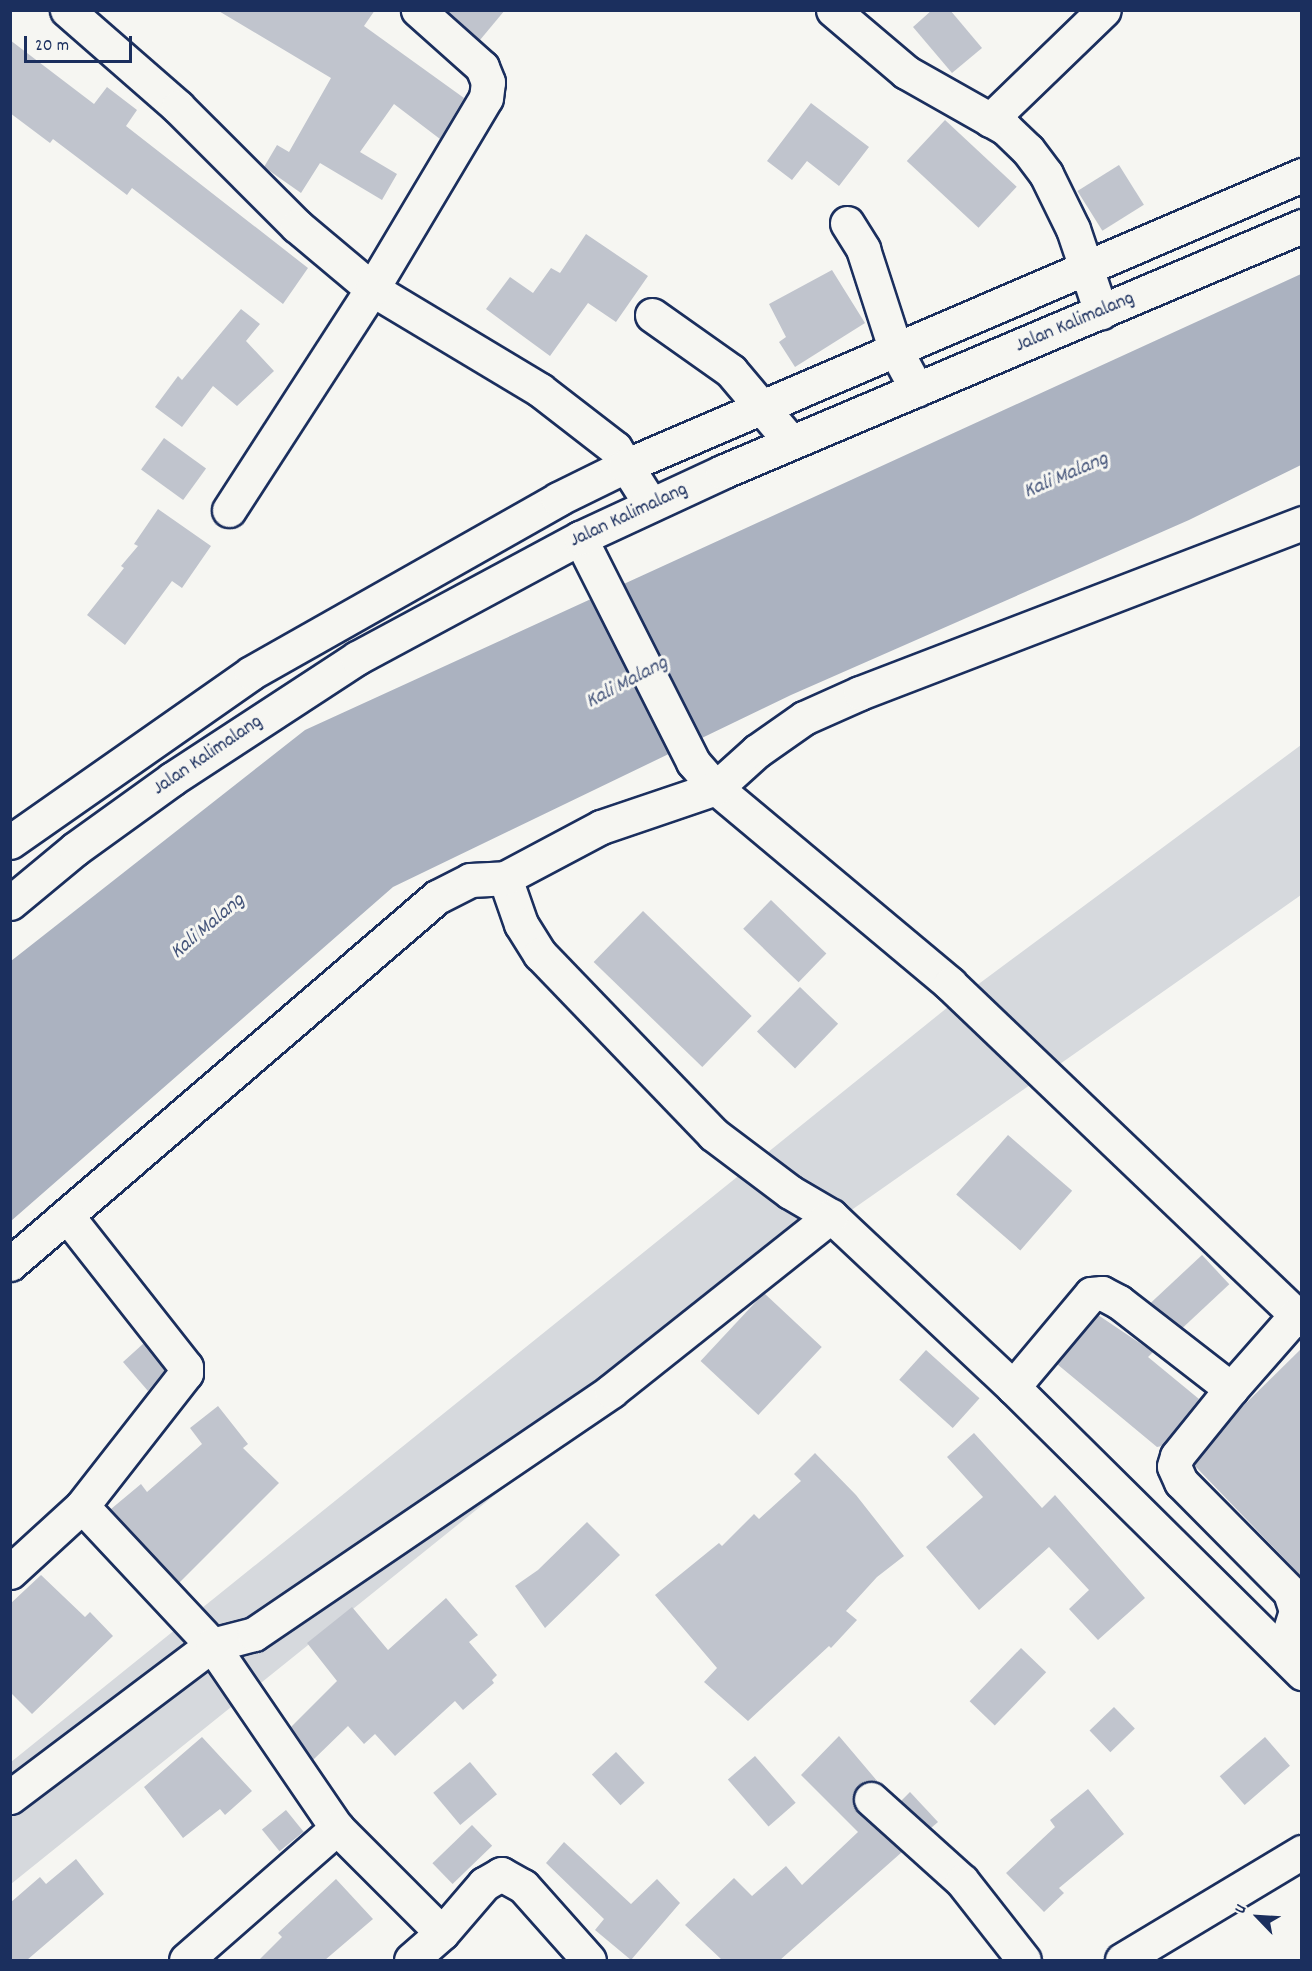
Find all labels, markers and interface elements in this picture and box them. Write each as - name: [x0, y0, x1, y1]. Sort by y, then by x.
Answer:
- scale bar: [27, 24, 135, 62]
- text: 20 m: [35, 34, 69, 59]
- street label: Jalan Kalimalang: [1012, 287, 1138, 359]
- water label: Kali Malang: [1020, 447, 1112, 505]
- street label: Jalan Kalimalang: [566, 478, 692, 554]
- water label: Kali Malang: [582, 651, 672, 715]
- street label: Jalan Kalimalang: [149, 711, 267, 801]
- water label: Kali Malang: [166, 889, 250, 965]
- north arrow: [1228, 1887, 1288, 1947]
- text: U: [1229, 1901, 1253, 1918]

